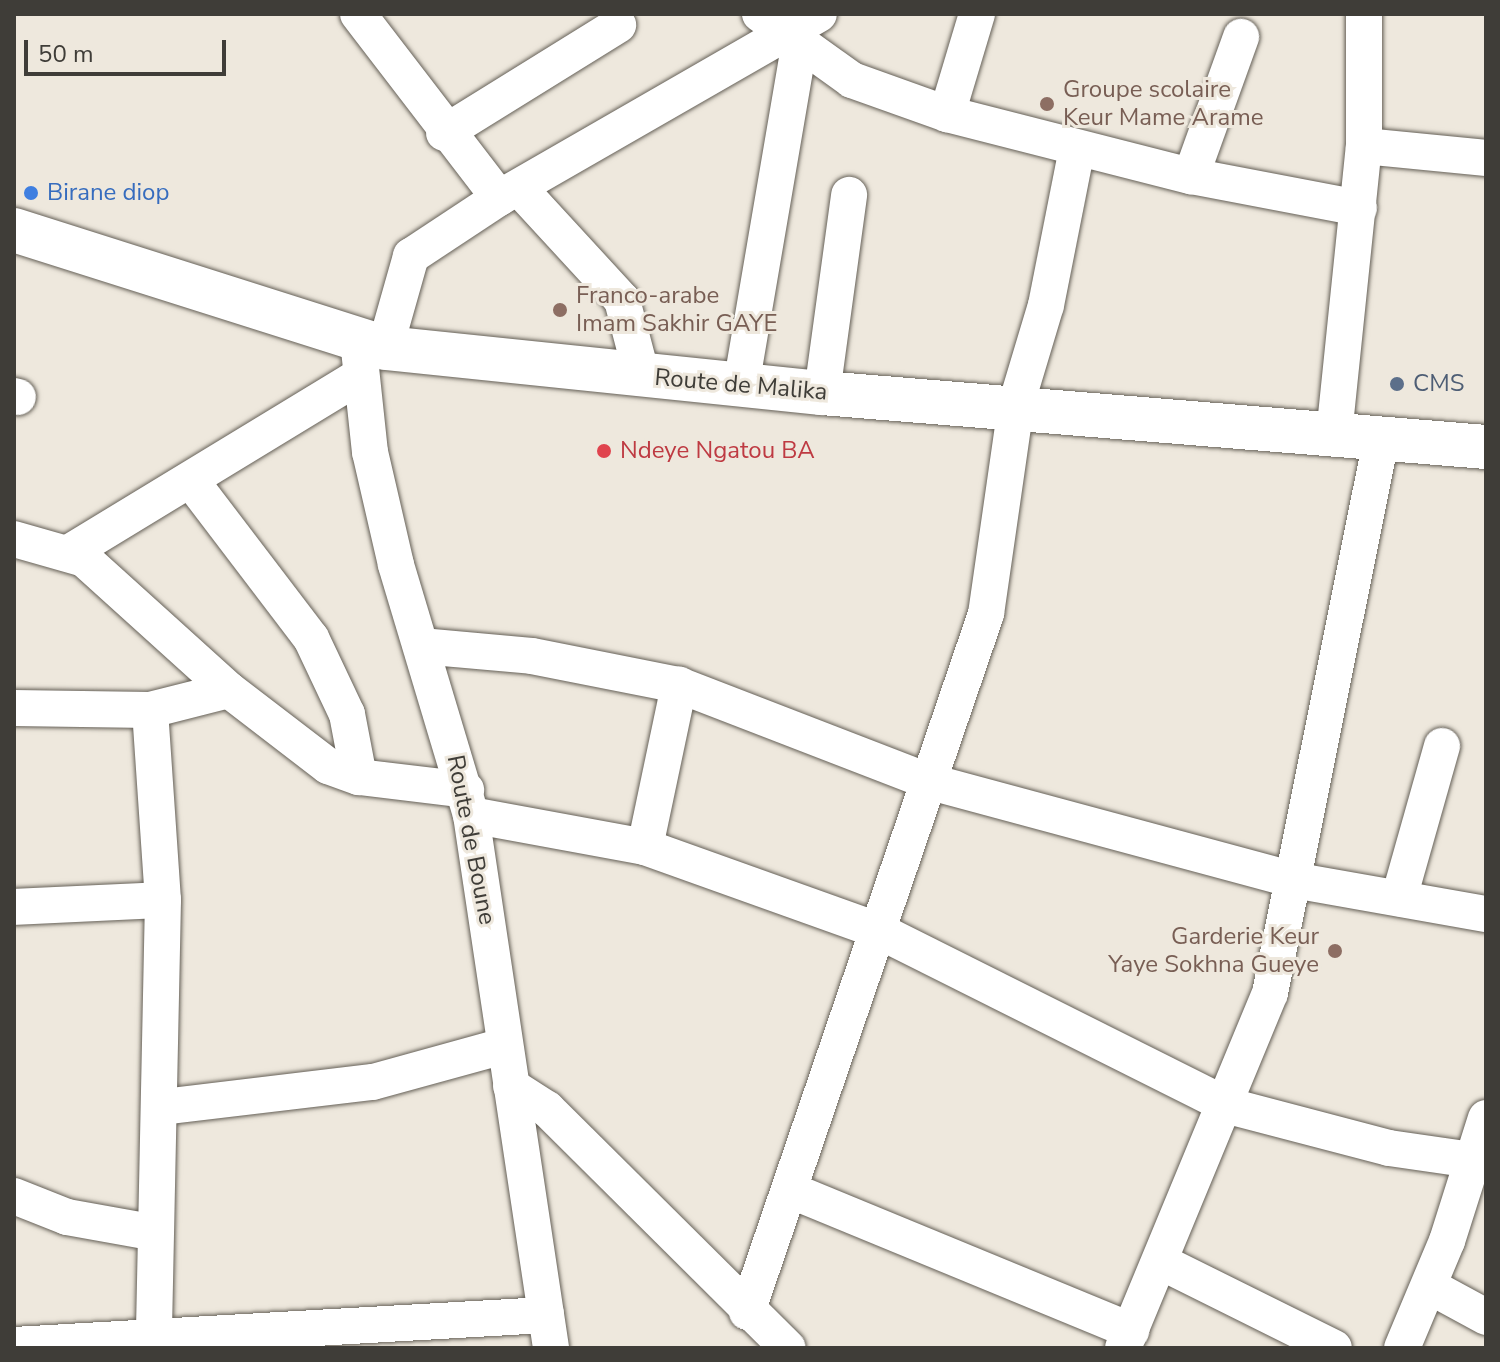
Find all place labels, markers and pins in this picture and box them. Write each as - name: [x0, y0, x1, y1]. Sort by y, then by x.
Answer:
- place label: Groupe scolaire Keur Mame Arame: [1063, 76, 1263, 132]
- marker: Groupe scolaire Keur Mame Arame: [1038, 95, 1056, 113]
- place label: Birane diop: [47, 179, 169, 207]
- marker: Birane diop: [22, 184, 40, 202]
- place label: Franco-arabe Imam Sakhir GAYE: [576, 282, 778, 338]
- marker: Franco-arabe Imam Sakhir GAYE: [551, 301, 569, 319]
- place label: CMS: [1413, 370, 1464, 398]
- marker: CMS: [1388, 375, 1406, 393]
- place label: Ndeye Ngatou BA: [620, 437, 815, 465]
- marker: Ndeye Ngatou BA: [595, 442, 613, 460]
- place label: Garderie Keur Yaye Sokhna Gueye: [1108, 923, 1319, 979]
- marker: Garderie Keur Yaye Sokhna Gueye: [1326, 942, 1344, 960]

